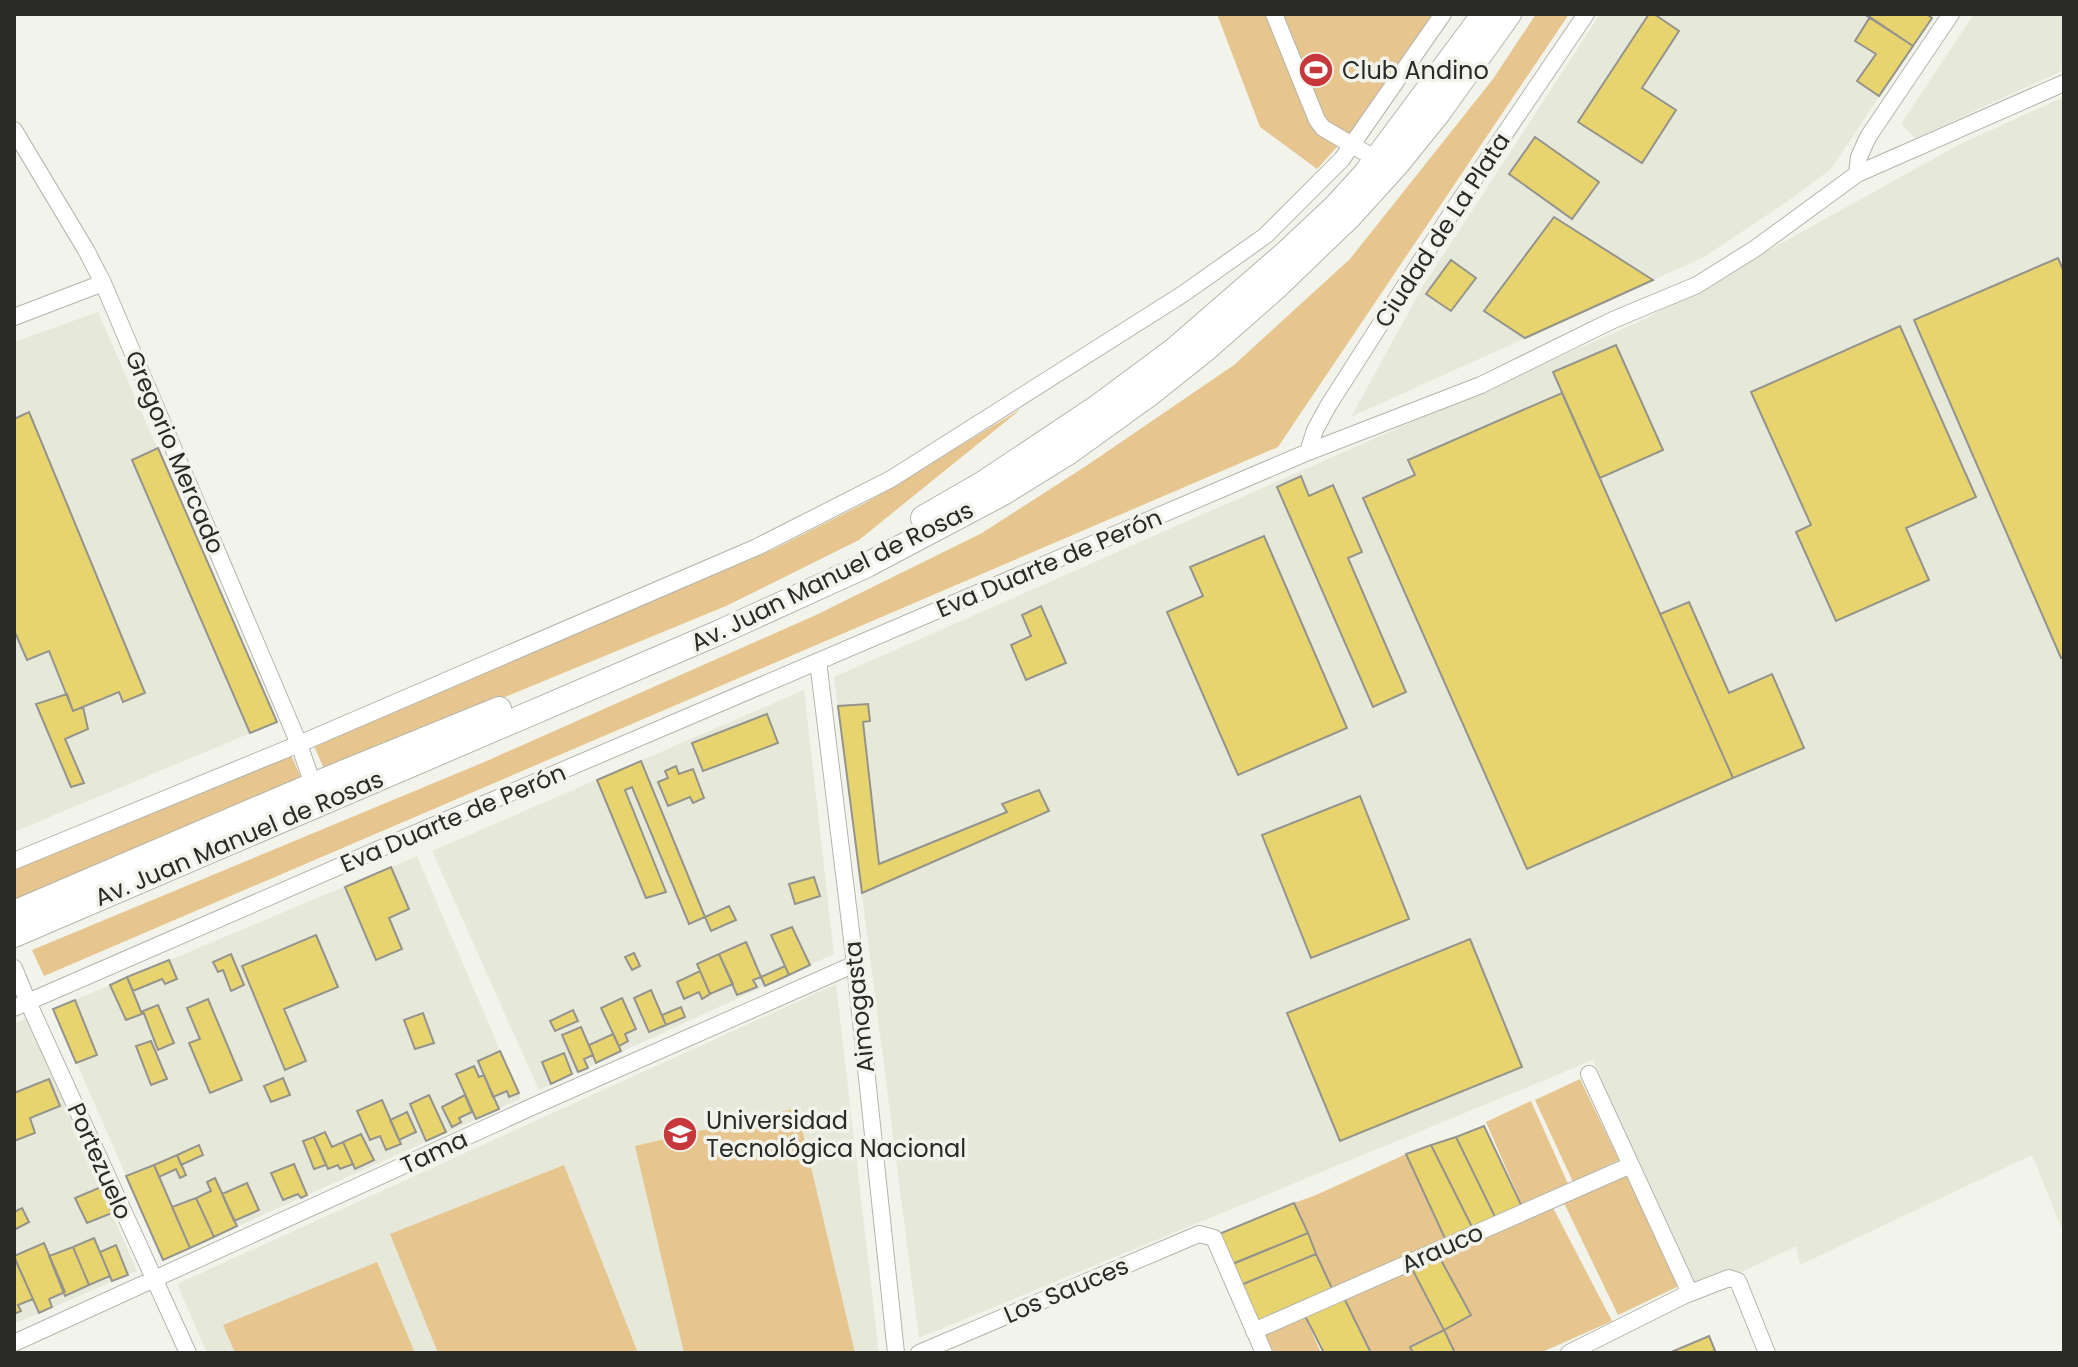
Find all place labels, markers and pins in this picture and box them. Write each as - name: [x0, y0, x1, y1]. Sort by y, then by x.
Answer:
- sports icon: Club Andino: [1297, 51, 1335, 89]
- place label: Club Andino: [1342, 54, 1489, 87]
- place label: Universidad Tecnológica Nacional: [706, 1104, 966, 1165]
- school or university icon: Universidad Tecnológica Nacional: [661, 1115, 699, 1153]

